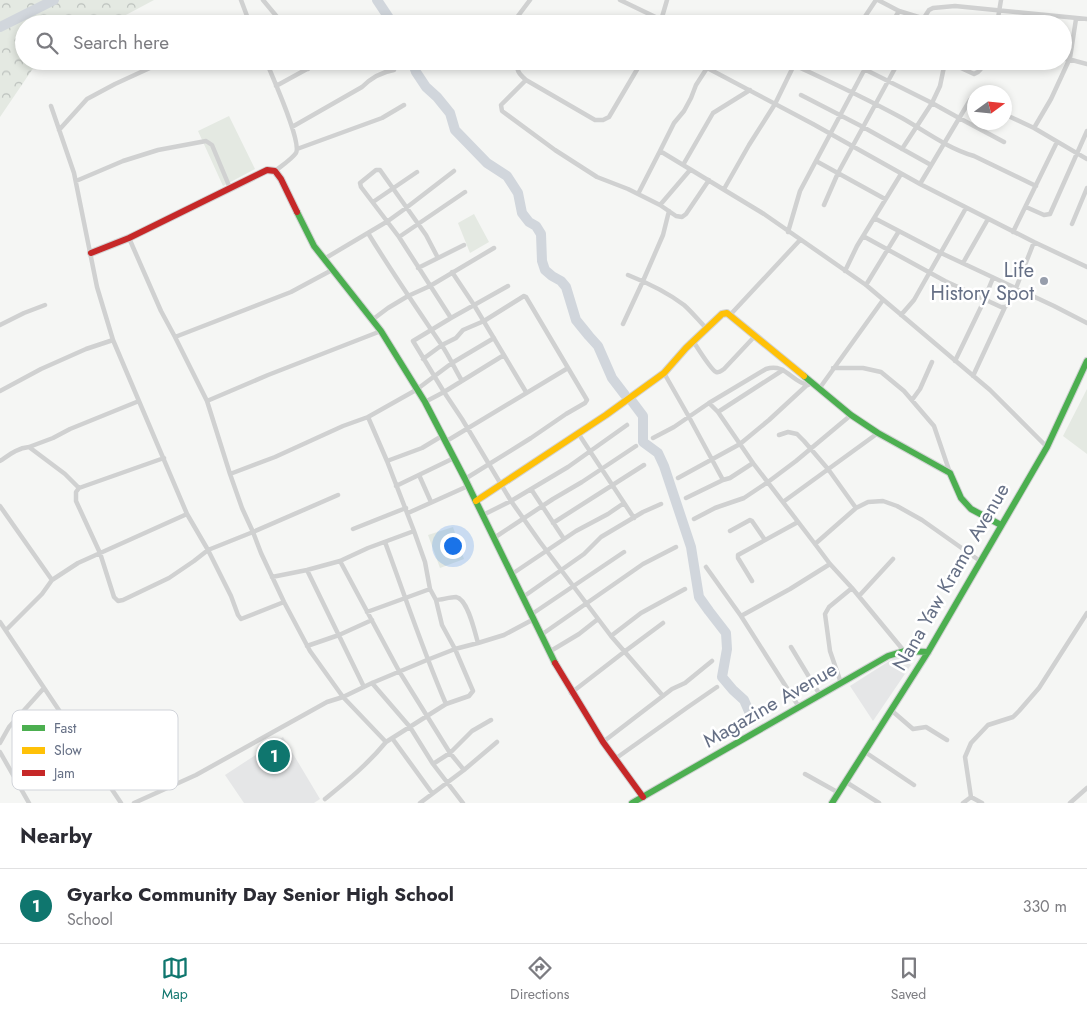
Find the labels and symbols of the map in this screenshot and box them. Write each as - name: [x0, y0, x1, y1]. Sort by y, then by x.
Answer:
- north arrow: [967, 85, 1012, 130]
- place label: Life History Spot: [930, 256, 1034, 308]
- marker: Life History Spot: [1038, 275, 1050, 287]
- street label: Nana Yaw Kramo Avenue: [885, 478, 1017, 676]
- your location: [440, 533, 466, 559]
- street label: Magazine Avenue: [698, 655, 842, 755]
- legend: [12, 710, 178, 790]
- text: Fast: [54, 718, 77, 738]
- pin: 1: [258, 737, 290, 775]
- text: Slow: [54, 740, 82, 760]
- text: Jam: [52, 763, 75, 783]

